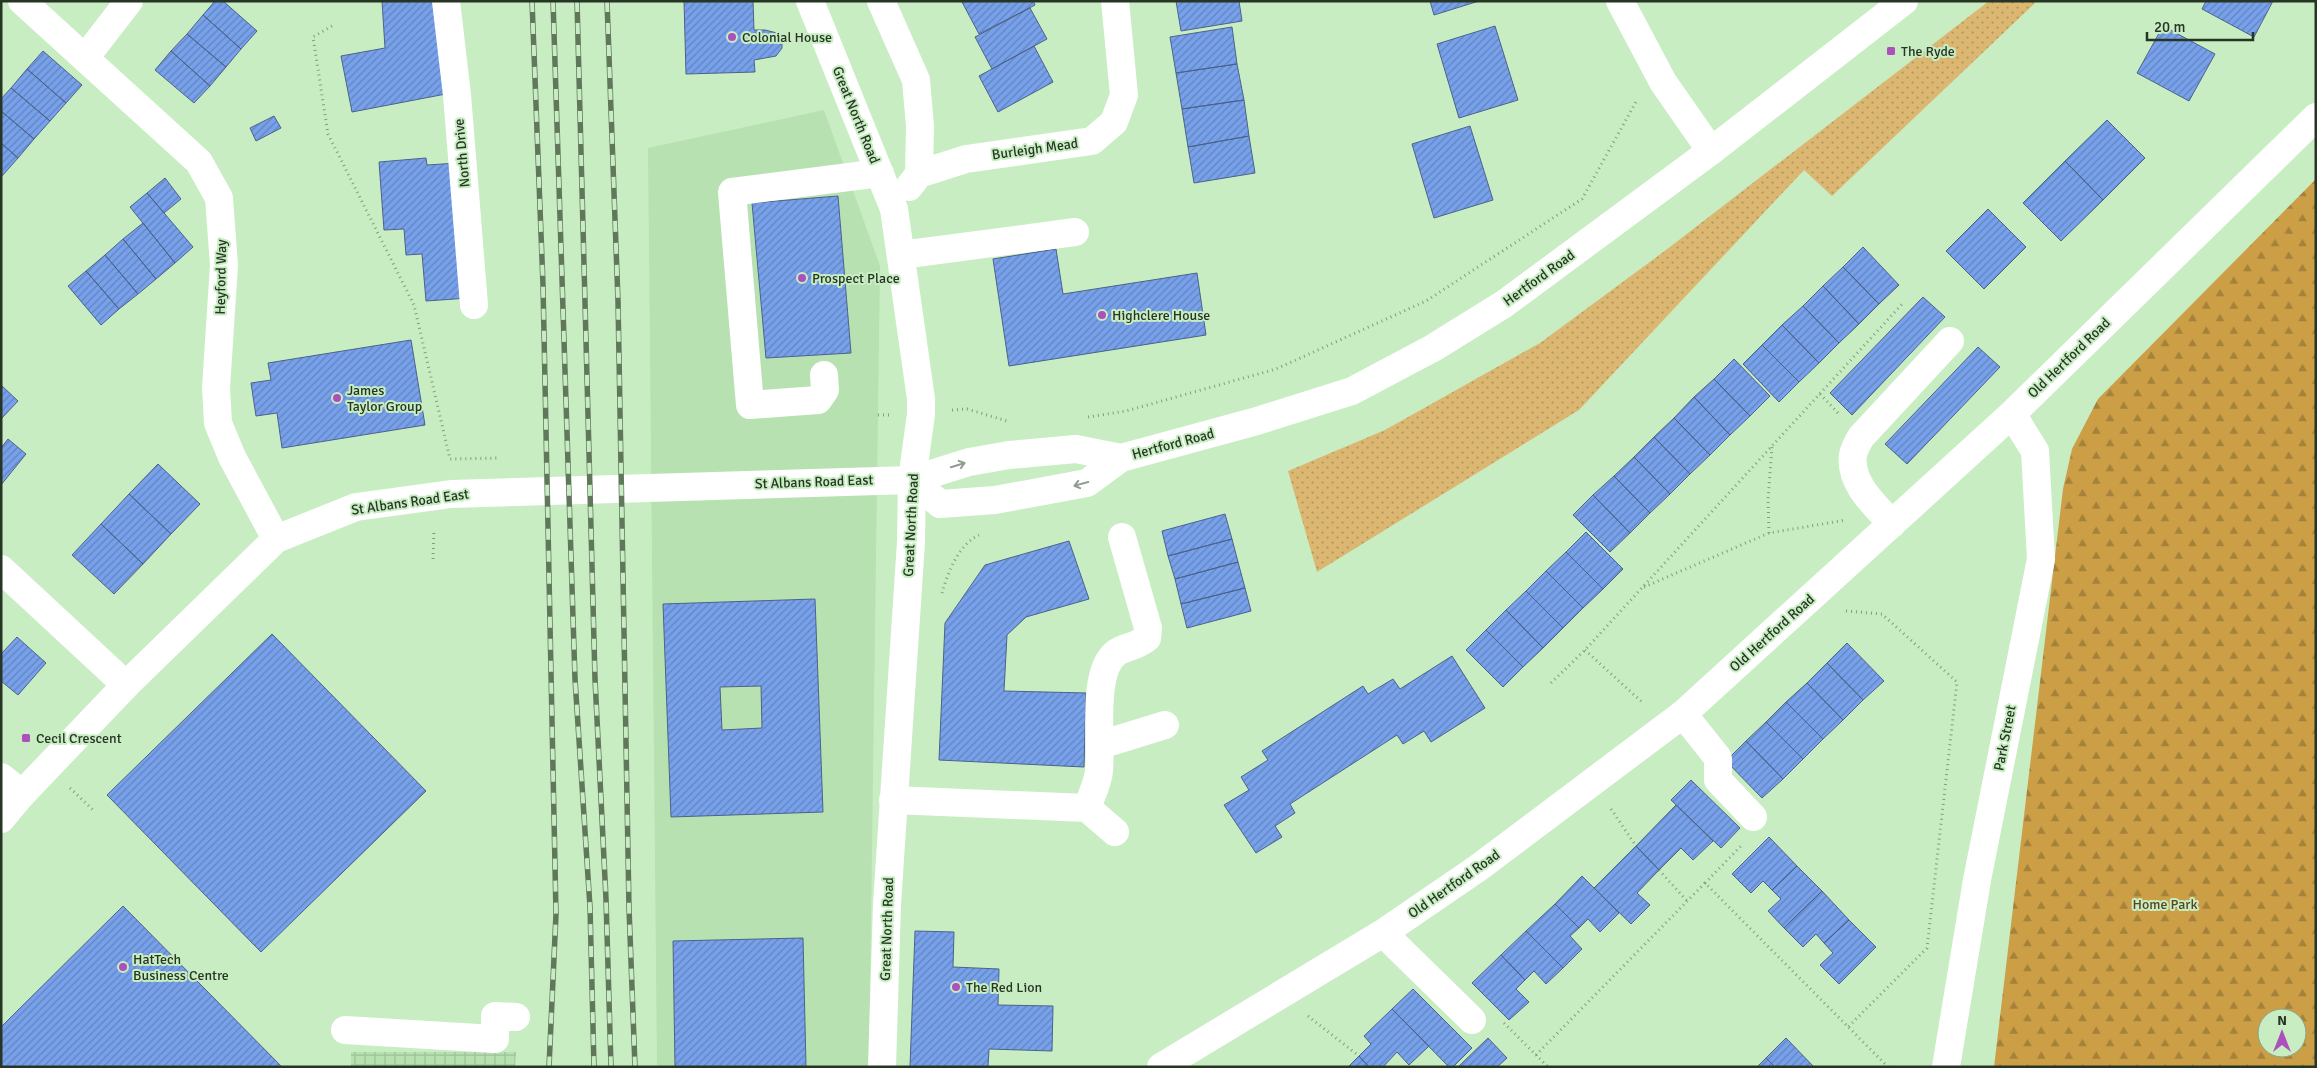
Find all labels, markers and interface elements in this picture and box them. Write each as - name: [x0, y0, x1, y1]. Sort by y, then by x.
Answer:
- scale bar: [2147, 10, 2253, 42]
- text: 20 m: [2154, 18, 2185, 36]
- place label: Colonial House: [742, 29, 832, 46]
- marker: Colonial House: [726, 31, 738, 43]
- place label: The Ryde: [1901, 43, 1955, 60]
- marker: The Ryde: [1885, 45, 1897, 57]
- street label: Great North Road: [829, 64, 883, 166]
- street label: North Drive: [451, 118, 473, 188]
- street label: Burleigh Mead: [991, 135, 1079, 163]
- street label: Heyford Way: [212, 239, 230, 315]
- street label: Hertford Road: [1500, 246, 1578, 310]
- place label: Prospect Place: [812, 270, 900, 287]
- marker: Prospect Place: [796, 272, 808, 284]
- place label: Highclere House: [1112, 307, 1210, 324]
- marker: Highclere House: [1096, 309, 1108, 321]
- street label: Old Hertford Road: [2024, 314, 2114, 402]
- place label: James Taylor Group: [347, 382, 422, 415]
- marker: James Taylor Group: [331, 392, 343, 404]
- street label: Hertford Road: [1130, 425, 1216, 463]
- one-way arrow: [950, 460, 966, 469]
- street label: St Albans Road East: [754, 471, 874, 493]
- street label: Great North Road: [900, 473, 922, 577]
- one-way arrow: [1073, 479, 1089, 489]
- street label: St Albans Road East: [350, 485, 470, 519]
- street label: Old Hertford Road: [1726, 591, 1818, 675]
- street label: Park Street: [1990, 704, 2020, 772]
- place label: Cecil Crescent: [36, 730, 122, 747]
- marker: Cecil Crescent: [20, 732, 32, 744]
- street label: Old Hertford Road: [1405, 846, 1503, 922]
- street label: Great North Road: [877, 877, 897, 981]
- park label: Home Park: [2133, 896, 2197, 913]
- place label: HatTech Business Centre: [133, 951, 229, 984]
- marker: HatTech Business Centre: [117, 961, 129, 973]
- place label: The Red Lion: [966, 979, 1042, 996]
- marker: The Red Lion: [950, 981, 962, 993]
- north arrow: [2257, 1008, 2307, 1058]
- text: N: [2277, 1012, 2287, 1029]

